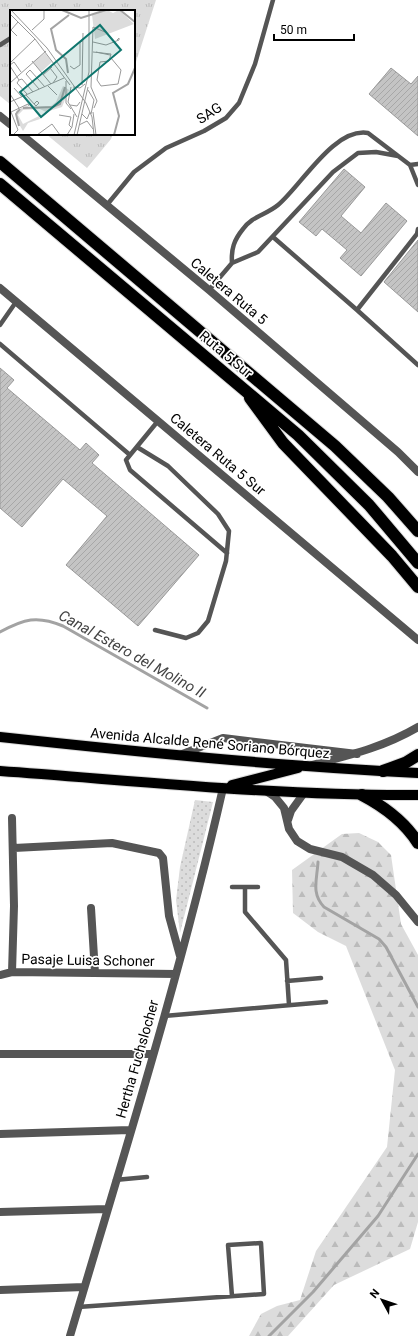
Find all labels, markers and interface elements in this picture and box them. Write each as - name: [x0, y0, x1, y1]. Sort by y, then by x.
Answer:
- inset map: [10, 10, 135, 135]
- scale bar: [274, 16, 354, 42]
- text: 50 m: [280, 23, 307, 37]
- street label: SAG: [193, 99, 225, 127]
- street label: Caletera Ruta 5: [187, 254, 271, 328]
- street label: Ruta 5 Sur: [196, 327, 256, 381]
- street label: Caletera Ruta 5 Sur: [167, 410, 269, 499]
- water label: Canal Estero del Molino II: [56, 606, 208, 702]
- street label: Avenida Alcalde René Soriano Bórquez: [90, 725, 330, 761]
- street label: Pasaje Luisa Schoner: [21, 951, 155, 969]
- street label: Hertha Fuchslocher: [112, 998, 162, 1120]
- north arrow: [362, 1280, 402, 1320]
- text: N: [367, 1287, 382, 1301]

